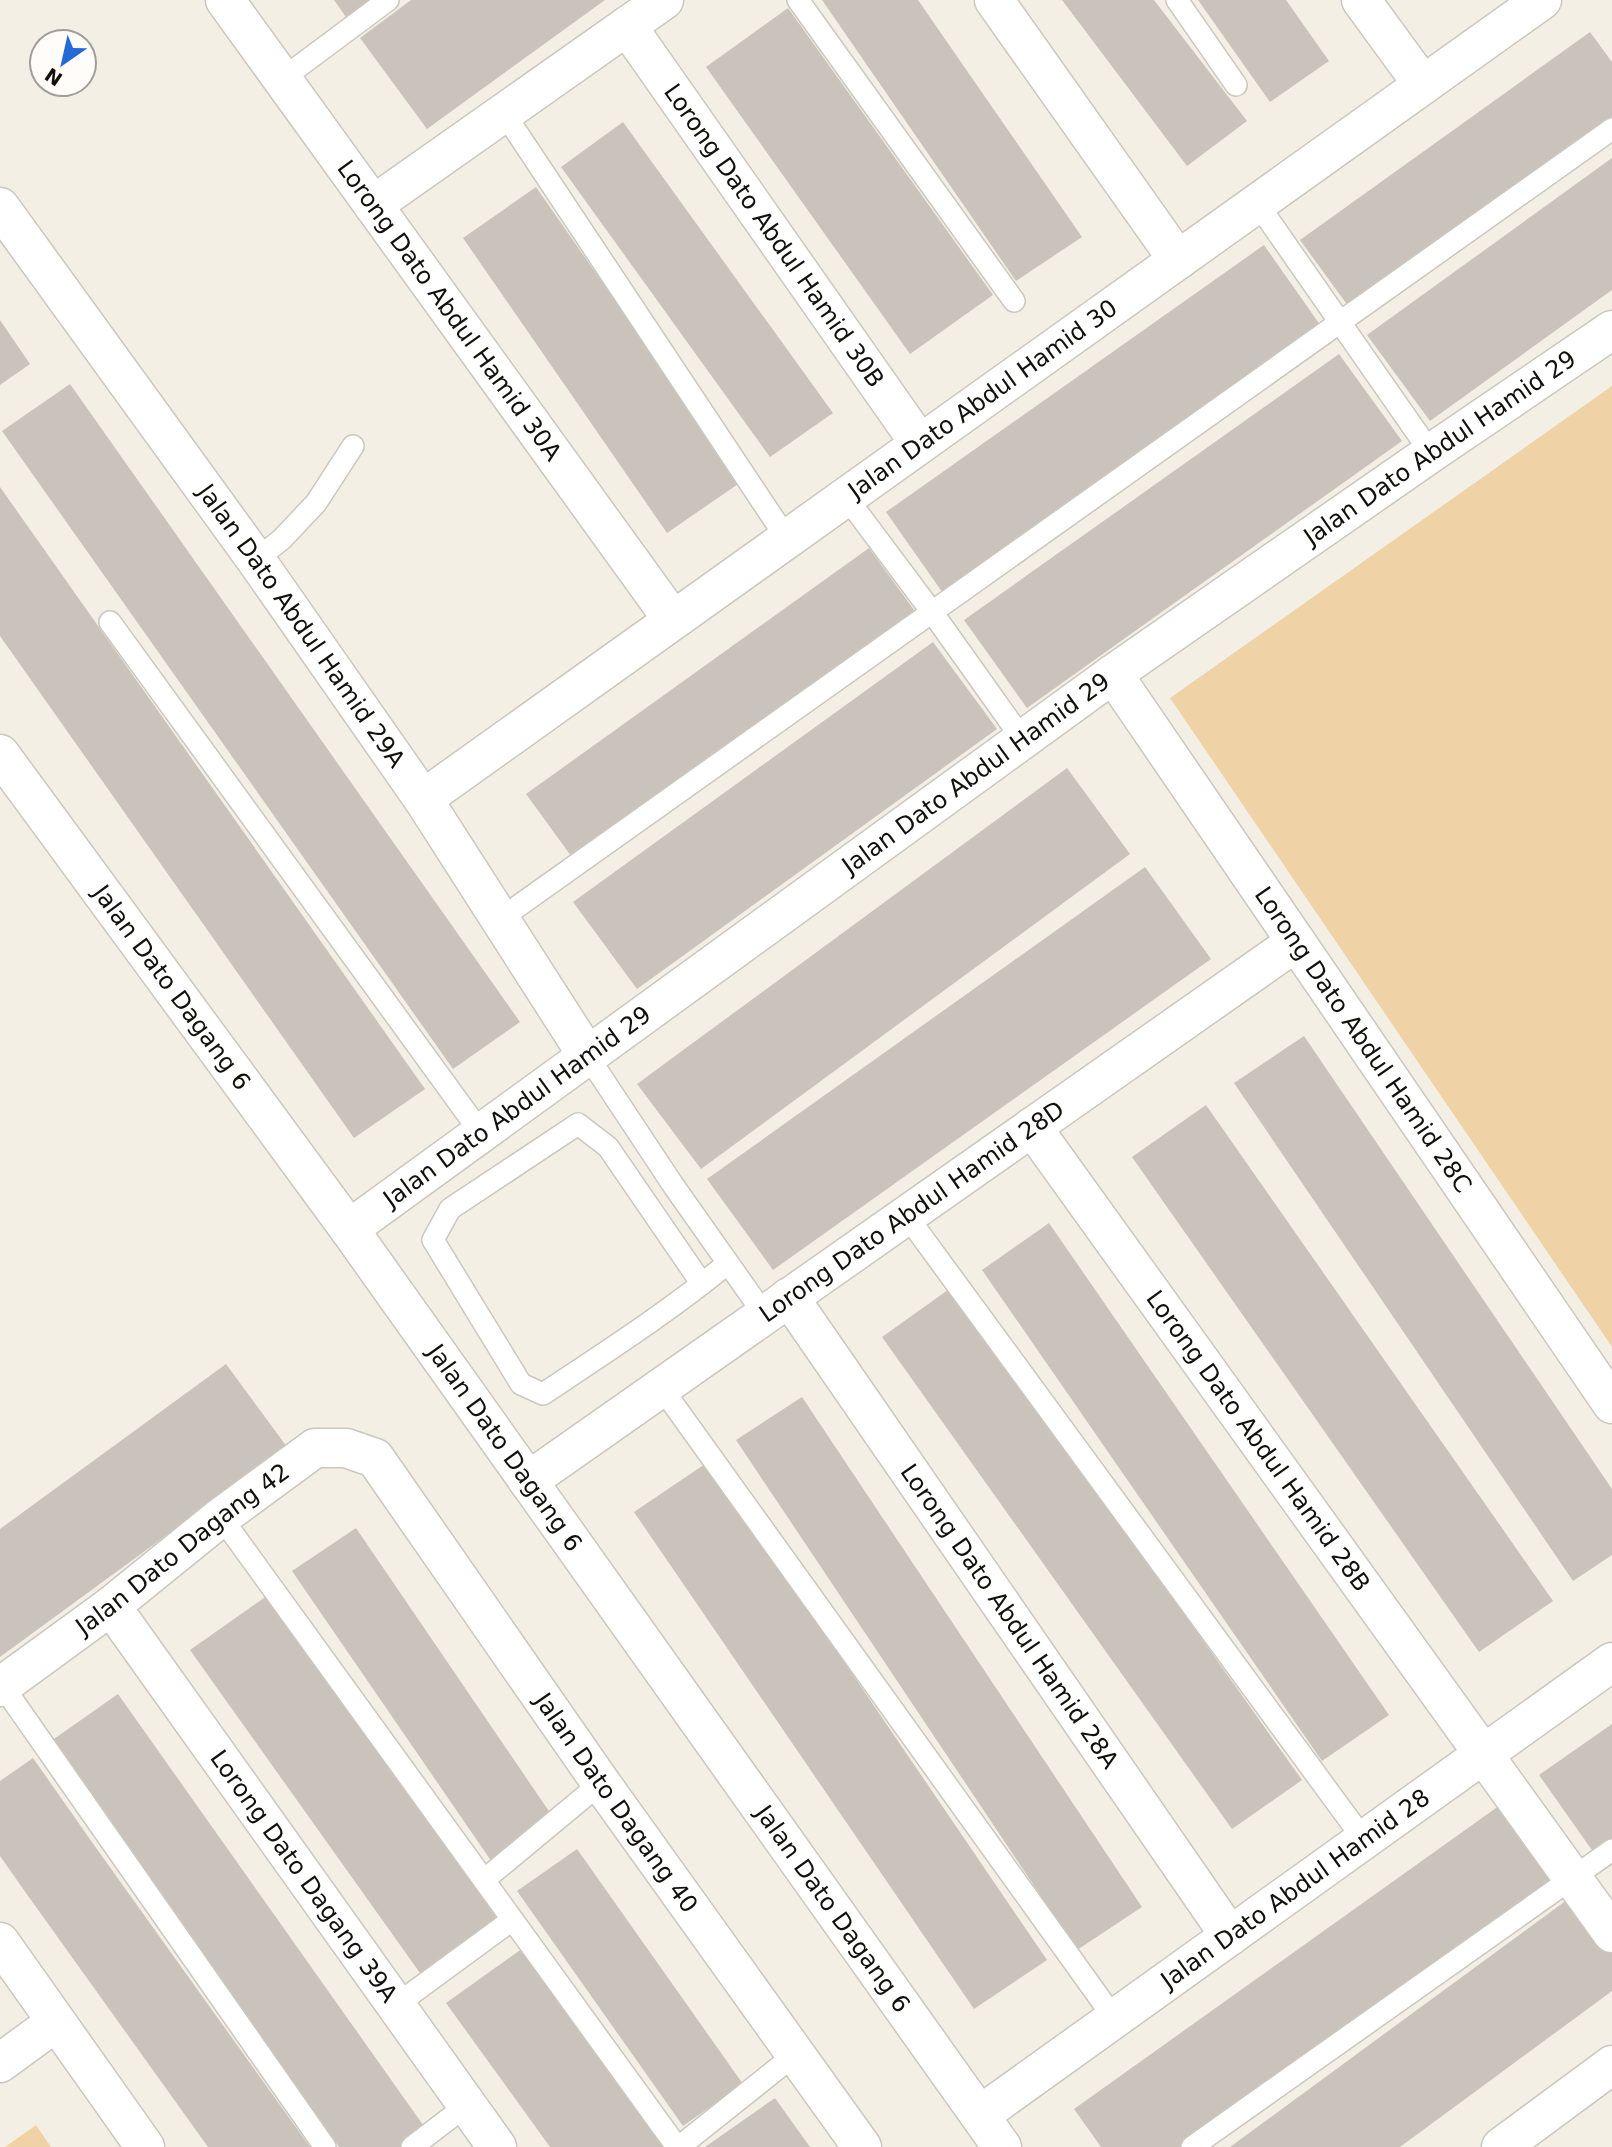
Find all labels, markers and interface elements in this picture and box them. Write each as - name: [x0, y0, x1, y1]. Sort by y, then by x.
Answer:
- north arrow: [28, 28, 98, 98]
- text: N: [41, 64, 66, 91]
- street label: Lorong Dato Abdul Hamid 30B: [658, 79, 890, 393]
- street label: Lorong Dato Abdul Hamid 30A: [331, 155, 568, 467]
- street label: Jalan Dato Abdul Hamid 30: [841, 294, 1123, 506]
- street label: Jalan Dato Abdul Hamid 29: [1297, 345, 1581, 552]
- street label: Jalan Dato Abdul Hamid 29A: [191, 477, 411, 773]
- street label: Jalan Dato Abdul Hamid 29: [835, 667, 1115, 881]
- street label: Jalan Dato Dagang 6: [86, 878, 256, 1096]
- street label: Lorong Dato Abdul Hamid 28C: [1249, 881, 1477, 1198]
- street label: Jalan Dato Abdul Hamid 29: [376, 1000, 656, 1214]
- street label: Lorong Dato Abdul Hamid 28D: [754, 1095, 1070, 1328]
- street label: Lorong Dato Abdul Hamid 28B: [1140, 1285, 1376, 1597]
- street label: Jalan Dato Dagang 6: [420, 1337, 588, 1557]
- street label: Jalan Dato Dagang 42: [69, 1457, 295, 1642]
- street label: Lorong Dato Abdul Hamid 28A: [895, 1459, 1125, 1774]
- street label: Jalan Dato Dagang 40: [528, 1686, 703, 1918]
- street label: Lorong Dato Dagang 39A: [204, 1745, 404, 2008]
- street label: Jalan Dato Abdul Hamid 28: [1154, 1783, 1435, 1996]
- street label: Jalan Dato Dagang 6: [748, 1798, 916, 2018]

